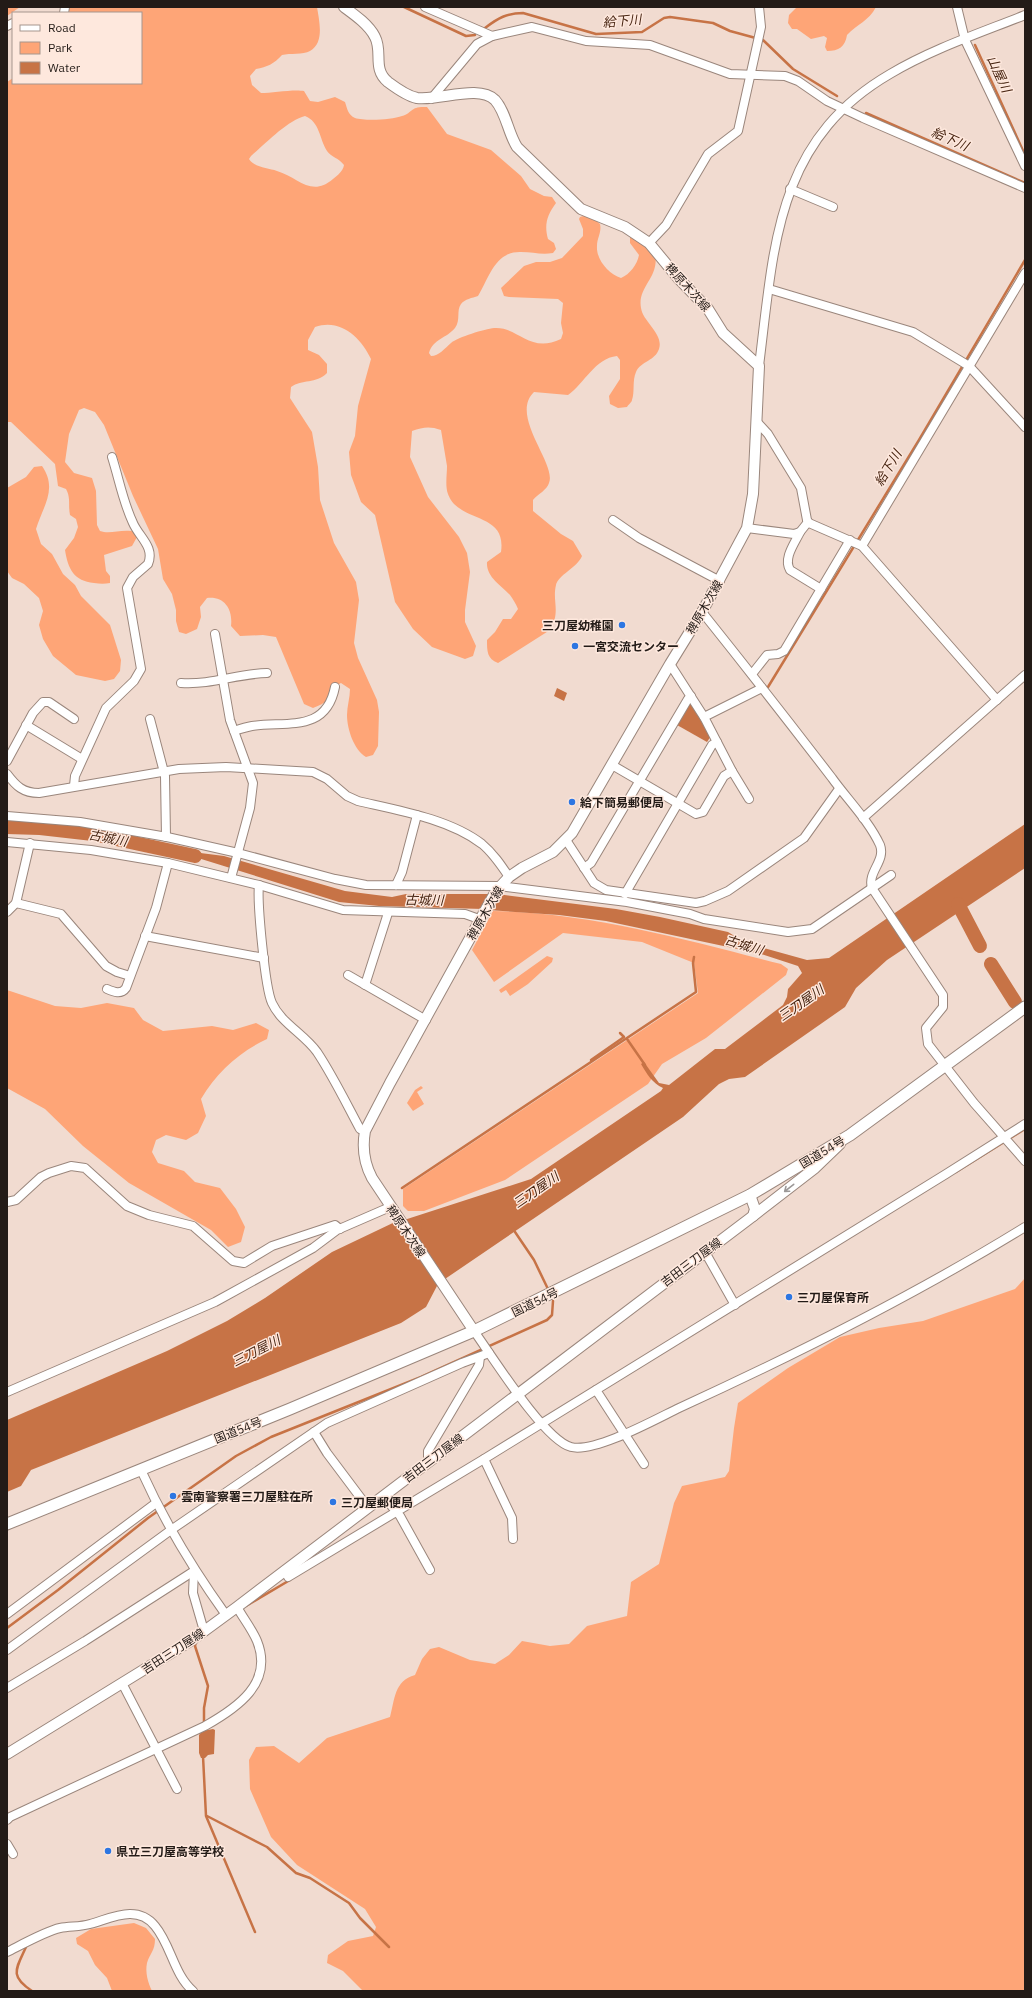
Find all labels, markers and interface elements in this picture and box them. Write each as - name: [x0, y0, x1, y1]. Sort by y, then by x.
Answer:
- water label: 給下川: [602, 11, 644, 31]
- legend: [12, 12, 142, 84]
- text: Road: [48, 20, 76, 35]
- text: Park: [48, 40, 73, 55]
- water label: 山屋川: [983, 53, 1016, 97]
- text: Water: [48, 60, 81, 75]
- water label: 給下川: [929, 123, 973, 156]
- street label: 稗原木次線: [662, 260, 714, 314]
- water label: 給下川: [871, 445, 906, 489]
- street label: 稗原木次線: [683, 577, 725, 637]
- place label: 三刀屋幼稚園: [542, 618, 614, 633]
- marker: 三刀屋幼稚園: [617, 620, 627, 630]
- place label: 一宮交流センター: [583, 639, 679, 654]
- marker: 一宮交流センター: [570, 641, 580, 651]
- place label: 給下簡易郵便局: [580, 795, 664, 810]
- marker: 給下簡易郵便局: [567, 797, 577, 807]
- water label: 古城川: [87, 826, 131, 850]
- street label: 稗原木次線: [464, 883, 506, 943]
- water label: 古城川: [404, 891, 446, 909]
- water label: 古城川: [723, 931, 767, 959]
- water label: 三刀屋川: [775, 980, 829, 1025]
- street label: 国道54号: [797, 1133, 847, 1171]
- water label: 三刀屋川: [510, 1167, 564, 1212]
- one-way arrow: [784, 1183, 795, 1192]
- street label: 稗原木次線: [383, 1202, 429, 1260]
- street label: 吉田三刀屋線: [658, 1234, 724, 1290]
- street label: 国道54号: [509, 1284, 561, 1320]
- place label: 三刀屋保育所: [797, 1290, 869, 1305]
- marker: 三刀屋保育所: [784, 1292, 794, 1302]
- water label: 三刀屋川: [229, 1331, 285, 1370]
- street label: 国道54号: [212, 1414, 264, 1446]
- street label: 吉田三刀屋線: [400, 1430, 466, 1486]
- place label: 雲南警察署三刀屋駐在所: [181, 1489, 313, 1504]
- marker: 雲南警察署三刀屋駐在所: [168, 1491, 178, 1501]
- place label: 三刀屋郵便局: [341, 1495, 413, 1510]
- marker: 三刀屋郵便局: [328, 1497, 338, 1507]
- street label: 吉田三刀屋線: [139, 1625, 207, 1677]
- place label: 県立三刀屋高等学校: [116, 1844, 224, 1859]
- marker: 県立三刀屋高等学校: [103, 1846, 113, 1856]

